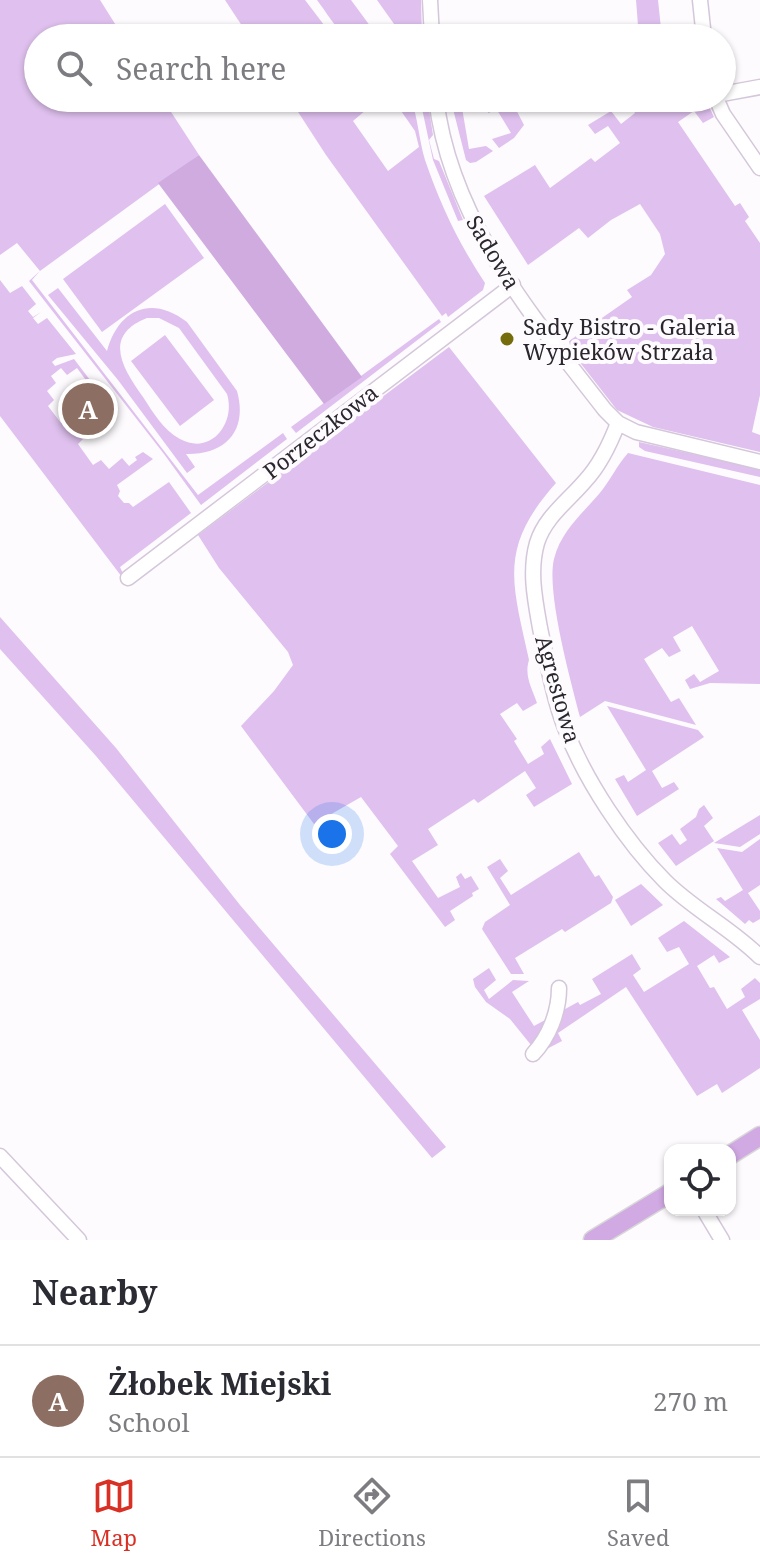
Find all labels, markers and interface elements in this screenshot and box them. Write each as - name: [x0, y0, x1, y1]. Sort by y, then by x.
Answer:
- search box: [24, 24, 736, 112]
- icon: search: [52, 46, 96, 90]
- text: Search here: [116, 48, 286, 89]
- street label: Sadowa: [460, 209, 528, 295]
- place label: Sady Bistro - Galeria Wypieków Strzała: [523, 311, 736, 366]
- marker: Sady Bistro - Galeria Wypieków Strzała: [498, 330, 516, 348]
- street label: Porzeczkowa: [256, 377, 384, 485]
- pin: A: [62, 379, 114, 439]
- street label: Agrestowa: [529, 632, 589, 746]
- your location: [312, 814, 352, 854]
- map controls: [664, 1144, 736, 1216]
- button: locate: [664, 1144, 736, 1216]
- text: Nearby: [32, 1269, 158, 1315]
- text: Żłobek Miejski: [108, 1363, 331, 1404]
- text: A: [48, 1383, 68, 1419]
- text: 270 m: [653, 1383, 728, 1419]
- text: School: [108, 1404, 190, 1440]
- tab: Map: [91, 1474, 137, 1552]
- tab: Directions: [318, 1474, 426, 1552]
- tab: Saved: [607, 1474, 669, 1552]

